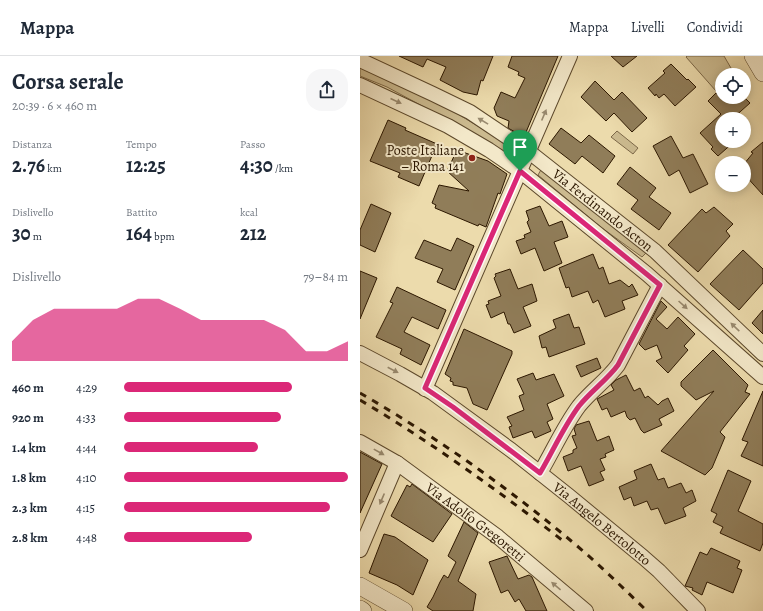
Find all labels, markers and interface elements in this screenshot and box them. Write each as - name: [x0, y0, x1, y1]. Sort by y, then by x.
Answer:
- text: Mappa: [20, 15, 75, 41]
- text: Mappa: [569, 18, 609, 37]
- text: Livelli: [631, 18, 665, 37]
- text: Condividi: [687, 18, 743, 37]
- text: Corsa serale: [12, 67, 124, 97]
- map controls: [715, 68, 751, 192]
- button: locate: [715, 68, 751, 104]
- button: share: [306, 69, 348, 111]
- text: 20:39 · 6 × 460 m: [12, 97, 97, 114]
- one-way arrow: [390, 98, 401, 104]
- one-way arrow: [541, 109, 547, 121]
- button: +: [715, 112, 751, 148]
- one-way arrow: [477, 117, 489, 124]
- pin: [503, 130, 537, 171]
- icon: arrive: [509, 136, 531, 158]
- text: Distanza: [12, 137, 52, 152]
- text: Tempo: [126, 137, 157, 152]
- text: Passo: [240, 137, 265, 152]
- place label: Poste Italiane – Roma 141: [387, 141, 464, 176]
- text: 2.76: [12, 152, 45, 179]
- text: 12:25: [126, 152, 166, 179]
- text: 4:30: [240, 152, 273, 179]
- marker: Poste Italiane – Roma 141: [467, 153, 477, 163]
- button: −: [715, 156, 751, 192]
- text: km: [45, 161, 62, 176]
- text: /km: [273, 161, 293, 176]
- street label: Via Ferdinando Acton: [548, 164, 657, 256]
- text: Dislivello: [12, 205, 54, 220]
- text: Battito: [126, 205, 157, 220]
- text: kcal: [240, 205, 258, 220]
- text: 30: [12, 220, 31, 247]
- text: 164: [126, 220, 152, 247]
- text: 212: [240, 220, 266, 247]
- text: m: [31, 229, 42, 244]
- text: bpm: [152, 229, 175, 244]
- text: Dislivello: [12, 268, 61, 285]
- text: 79–84 m: [303, 268, 348, 285]
- one-way arrow: [678, 300, 688, 310]
- one-way arrow: [730, 322, 740, 332]
- one-way arrow: [387, 367, 399, 373]
- text: 460 m: [12, 379, 44, 396]
- text: 4:29: [76, 379, 97, 396]
- text: 920 m: [12, 409, 44, 426]
- text: 4:33: [76, 409, 96, 426]
- text: 1.4 km: [12, 439, 46, 456]
- text: 4:44: [76, 439, 97, 456]
- one-way arrow: [373, 449, 385, 456]
- text: 1.8 km: [12, 469, 46, 486]
- text: 4:10: [76, 469, 96, 486]
- street label: Via Adolfo Gregoretti: [421, 477, 530, 566]
- street label: Via Angelo Bertolotto: [549, 477, 655, 569]
- one-way arrow: [379, 493, 385, 504]
- text: 2.3 km: [12, 499, 47, 516]
- text: 4:15: [76, 499, 95, 516]
- text: 2.8 km: [12, 529, 48, 546]
- text: 4:48: [76, 529, 97, 546]
- one-way arrow: [551, 581, 561, 590]

